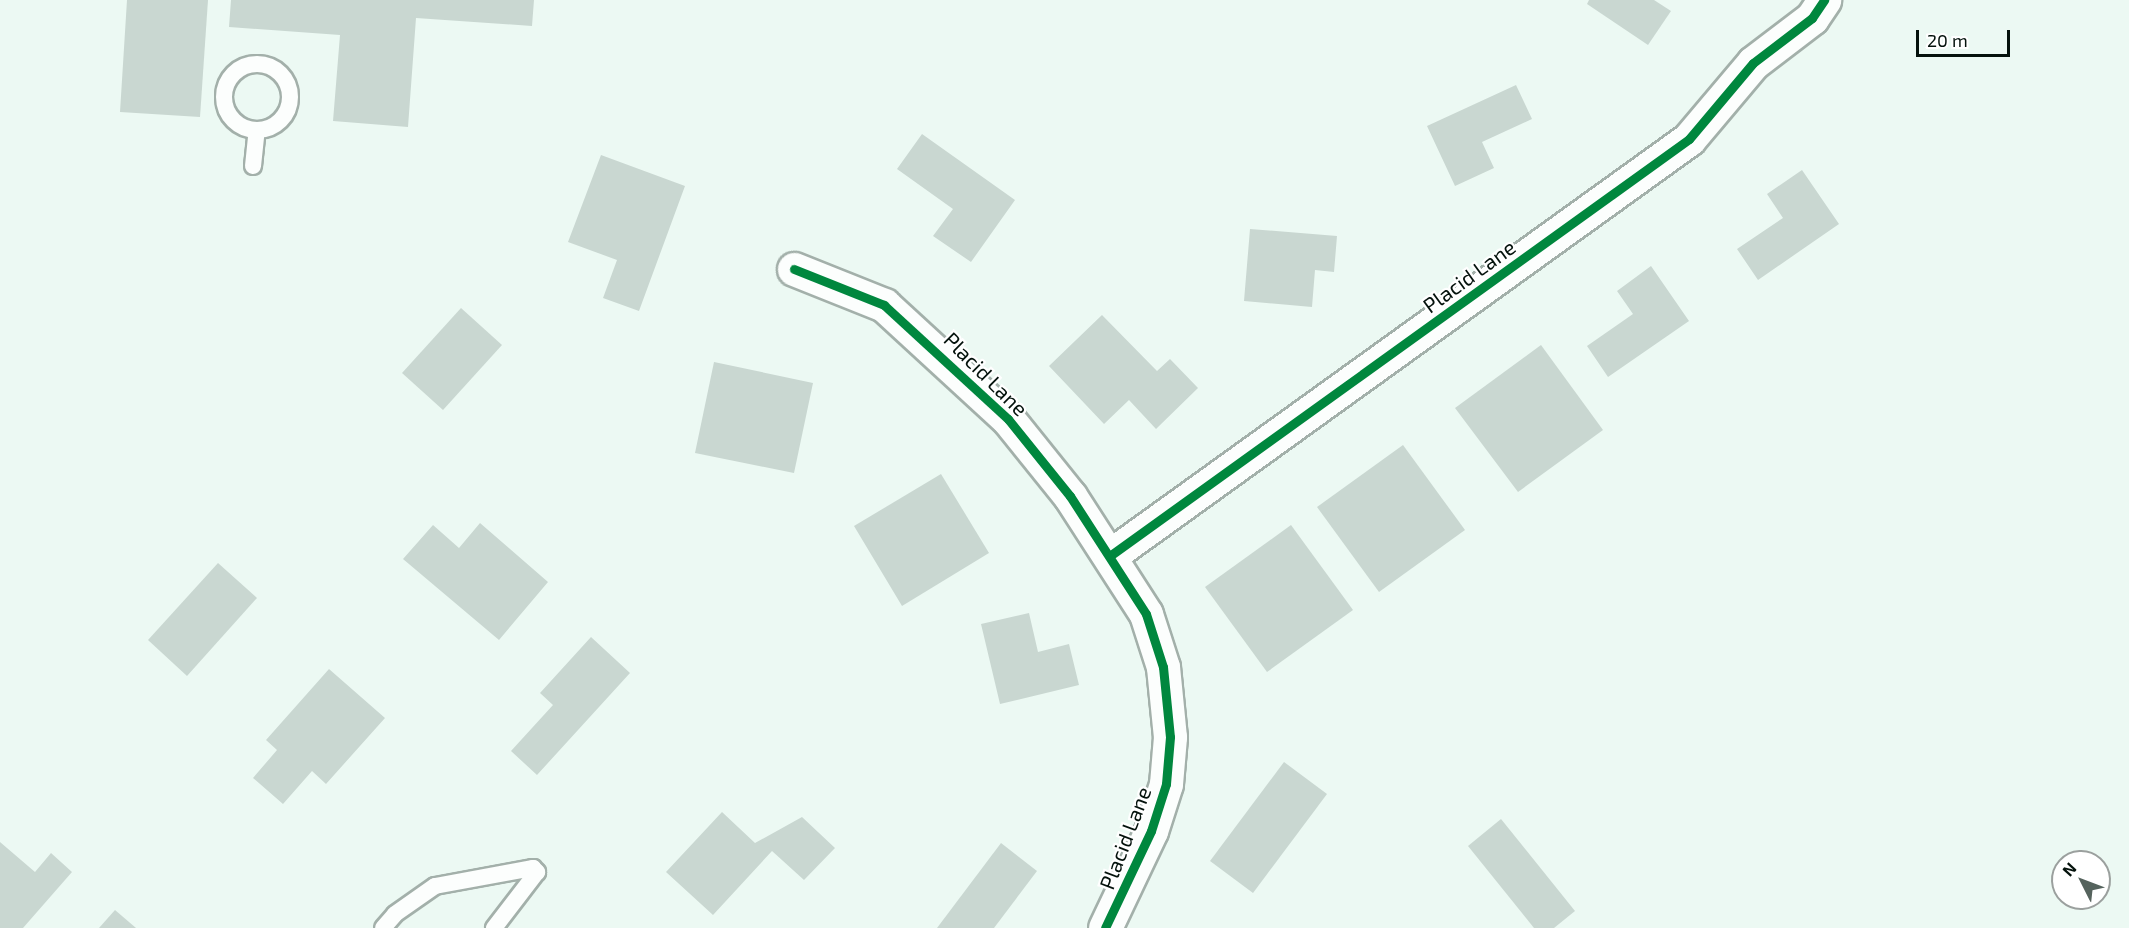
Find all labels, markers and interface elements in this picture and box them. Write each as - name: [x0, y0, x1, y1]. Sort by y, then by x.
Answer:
- scale bar: [1919, 18, 2014, 56]
- text: 20 m: [1927, 29, 1968, 51]
- street label: Placid Lane: [1418, 234, 1520, 318]
- street label: Placid Lane: [939, 327, 1033, 421]
- street label: Placid Lane: [1094, 783, 1156, 893]
- north arrow: [2051, 850, 2111, 910]
- text: N: [2058, 858, 2080, 880]

